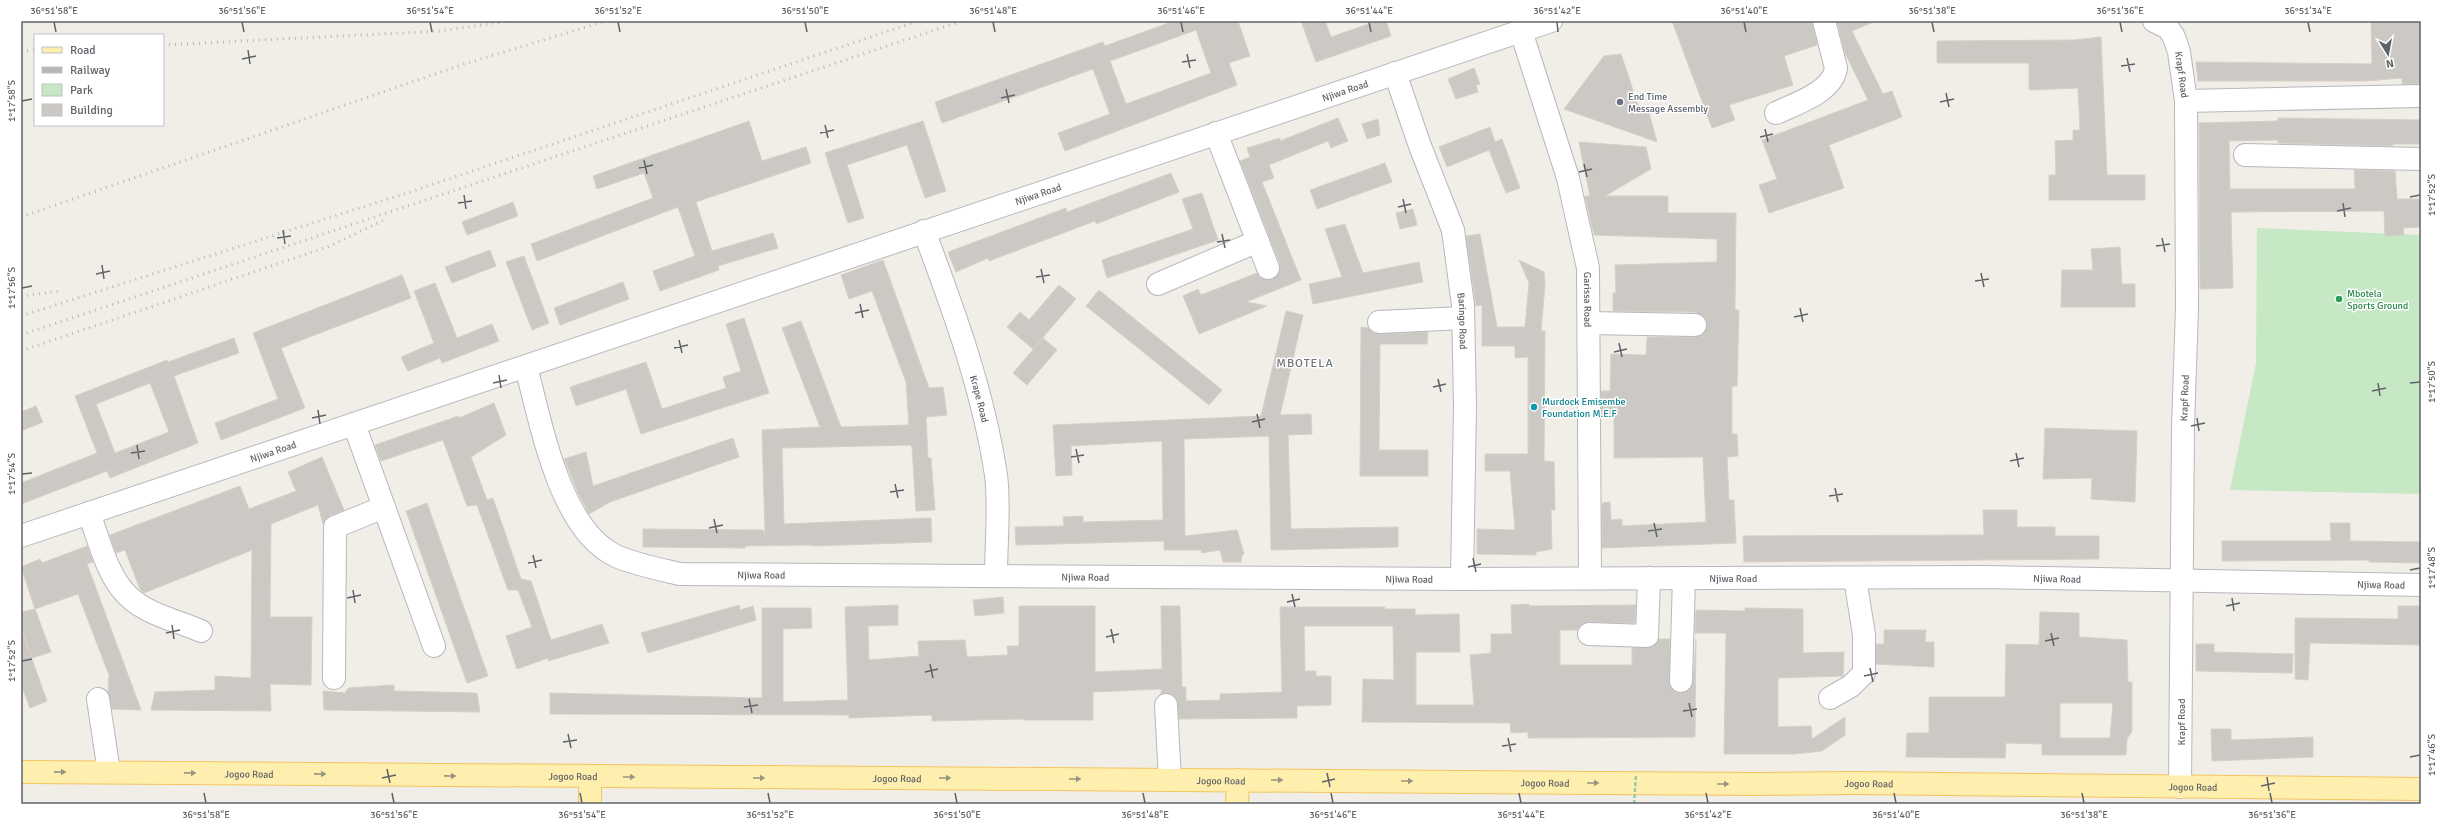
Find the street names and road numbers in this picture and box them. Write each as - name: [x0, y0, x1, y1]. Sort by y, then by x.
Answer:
- street label: Krapf Road: [2172, 51, 2190, 99]
- street label: Njiwa Road: [1321, 78, 1370, 105]
- street label: Njiwa Road: [1014, 181, 1063, 208]
- street label: Garissa Road: [1581, 272, 1593, 327]
- street label: Baringo Road: [1454, 292, 1469, 350]
- street label: Krape Road: [967, 374, 991, 424]
- street label: Krapf Road: [2178, 374, 2192, 422]
- street label: Njiwa Road: [249, 439, 298, 465]
- street label: Njiwa Road: [737, 569, 785, 582]
- street label: Njiwa Road: [1061, 571, 1109, 584]
- street label: Njiwa Road: [1709, 573, 1757, 585]
- street label: Njiwa Road: [2033, 573, 2081, 586]
- street label: Njiwa Road: [1385, 574, 1433, 586]
- street label: Njiwa Road: [2357, 579, 2405, 592]
- street label: Krapf Road: [2176, 699, 2188, 745]
- street label: Jogoo Road: [224, 768, 274, 781]
- street label: Jogoo Road: [548, 771, 598, 783]
- street label: Jogoo Road: [872, 773, 922, 785]
- street label: Jogoo Road: [1196, 775, 1246, 787]
- street label: Jogoo Road: [1520, 777, 1570, 790]
- street label: Jogoo Road: [1844, 778, 1894, 790]
- street label: Jogoo Road: [2168, 781, 2217, 794]

